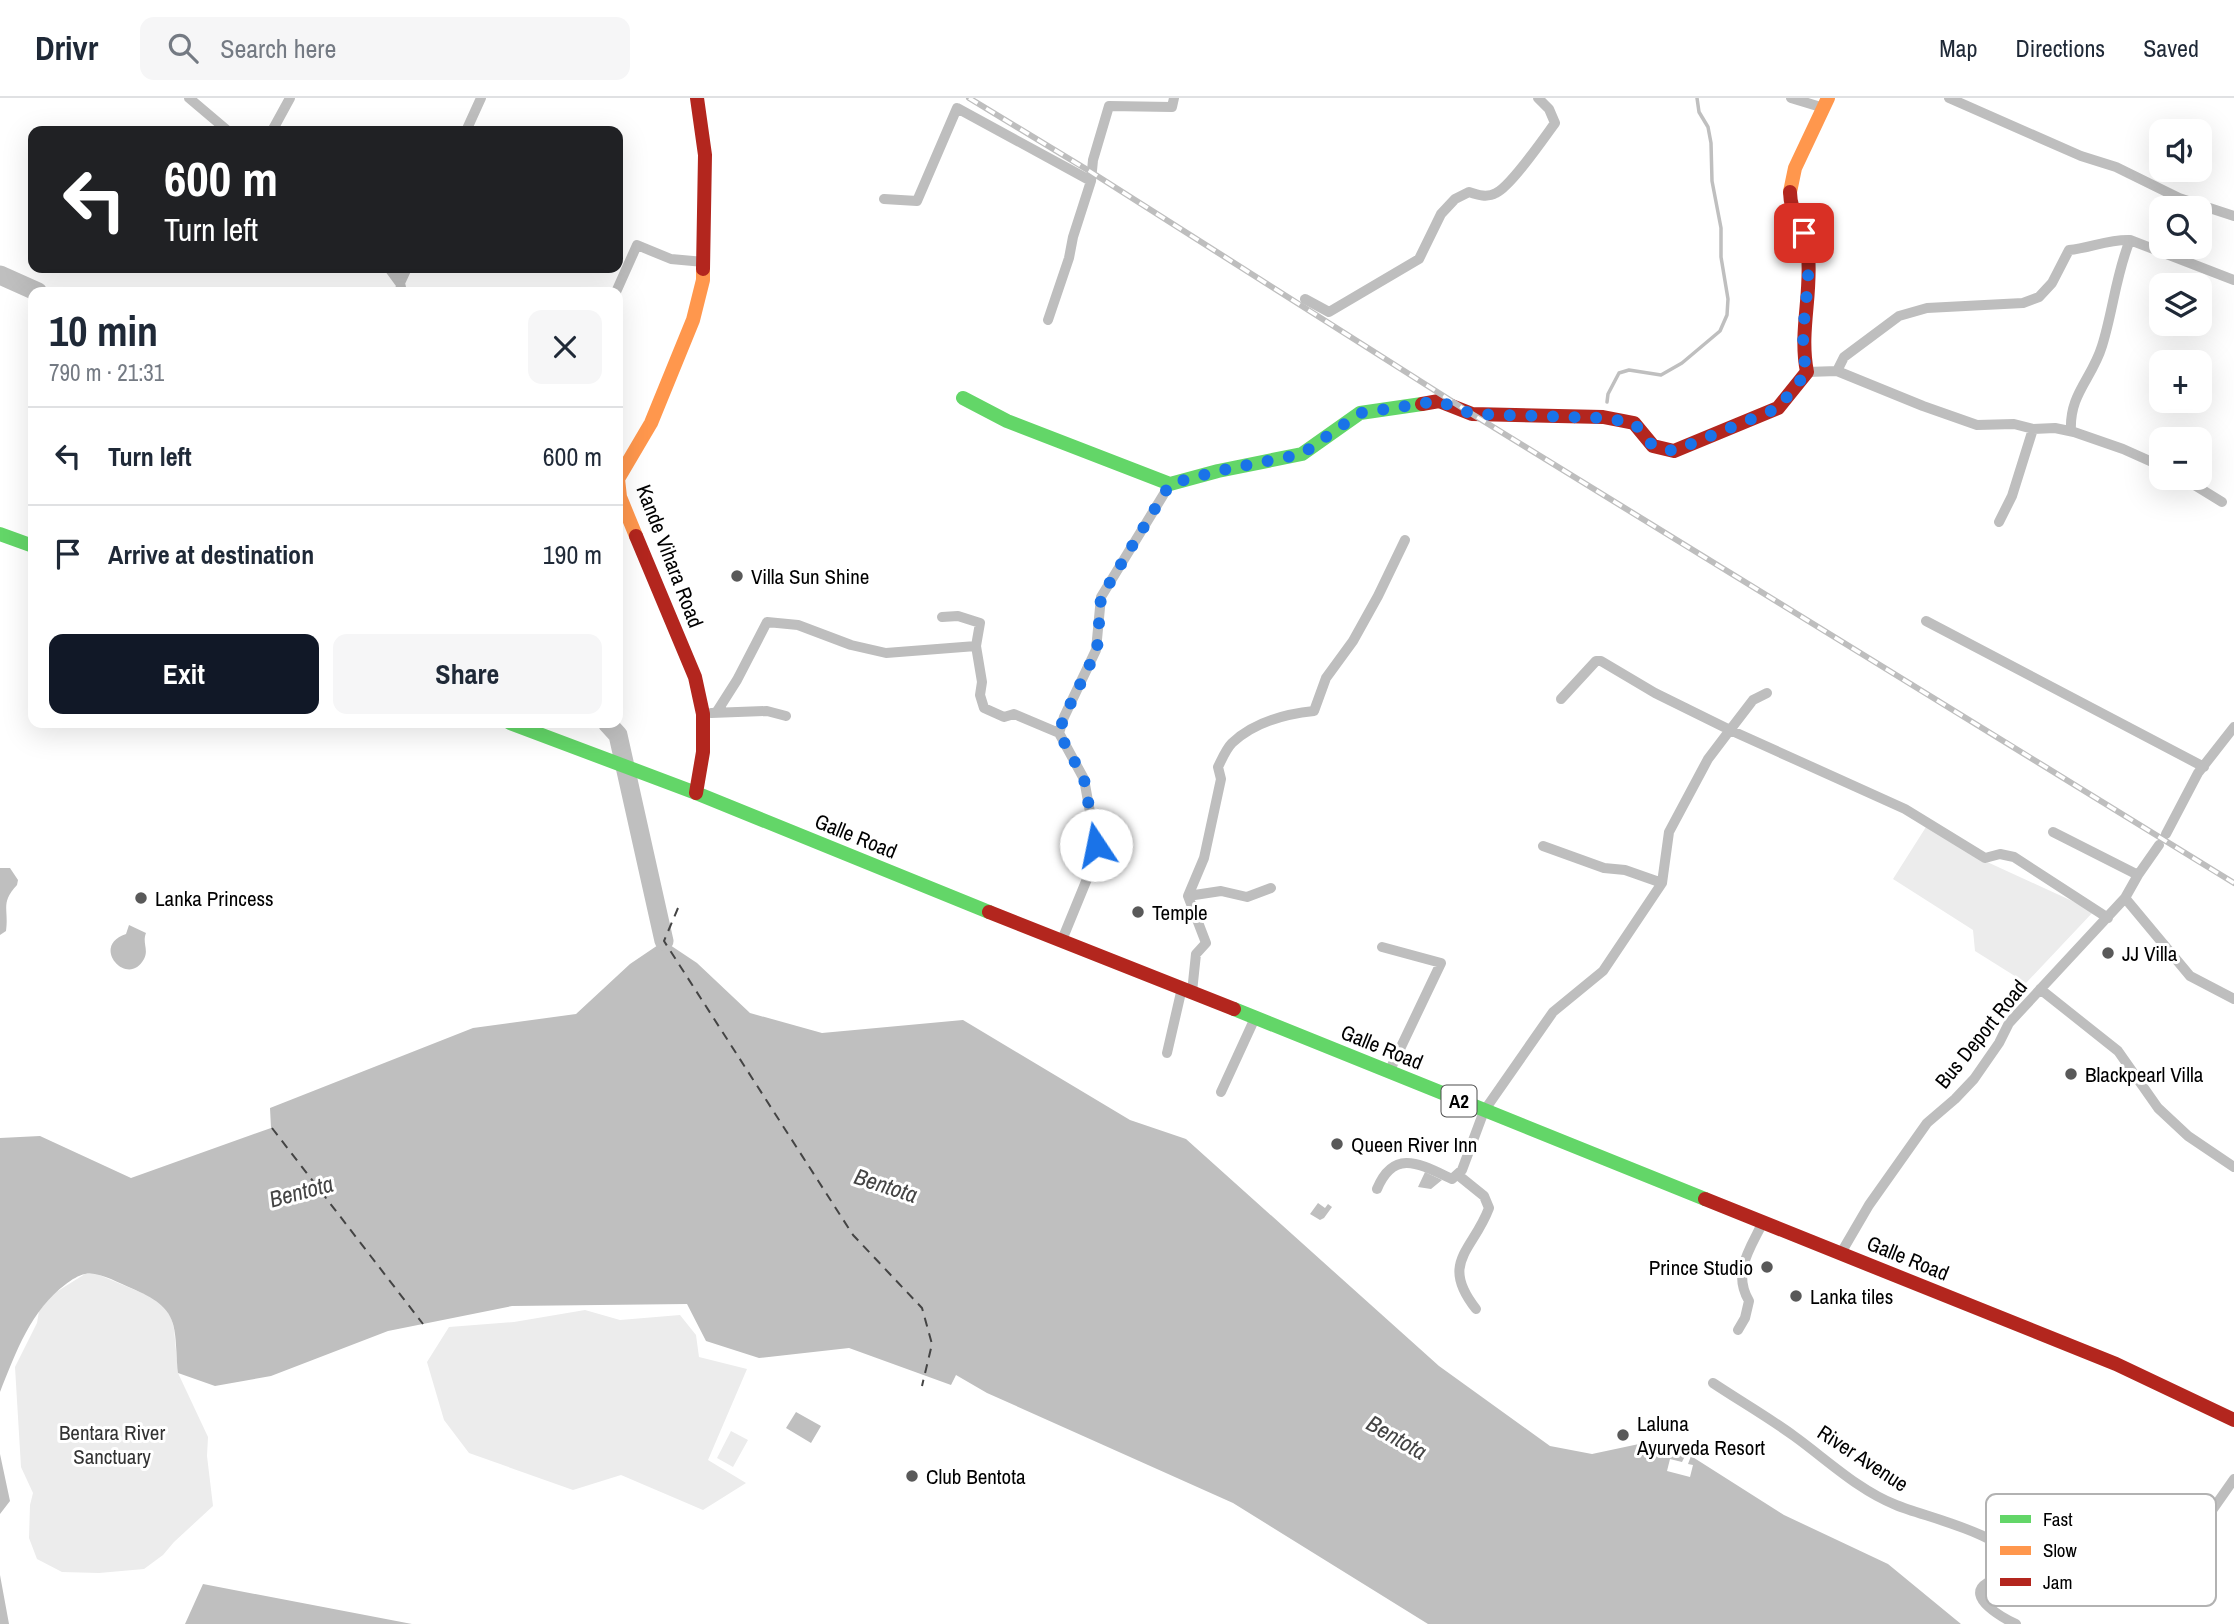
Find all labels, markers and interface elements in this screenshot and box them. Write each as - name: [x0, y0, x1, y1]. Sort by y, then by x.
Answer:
- search box: [140, 17, 630, 80]
- text: Drivr: [35, 26, 98, 70]
- icon: search: [164, 29, 202, 67]
- text: Search here: [220, 31, 336, 66]
- text: Map: [1939, 32, 1977, 64]
- text: Directions: [2015, 32, 2105, 64]
- text: Saved: [2143, 32, 2199, 64]
- map controls: [2149, 119, 2212, 490]
- button: sound: [2149, 119, 2212, 182]
- text: 600 m: [164, 145, 278, 211]
- icon: left: [49, 154, 140, 245]
- button: search: [2149, 196, 2212, 259]
- pin: [1774, 203, 1834, 263]
- text: Turn left: [164, 208, 258, 251]
- icon: arrive: [1785, 214, 1823, 252]
- button: layers: [2149, 273, 2212, 336]
- text: 10 min: [49, 303, 158, 359]
- button: close: [528, 310, 602, 384]
- button: +: [2149, 350, 2212, 413]
- text: 790 m · 21:31: [49, 357, 164, 388]
- button: −: [2149, 427, 2212, 490]
- icon: left: [49, 437, 87, 475]
- text: Turn left: [108, 439, 192, 474]
- text: 600 m: [543, 439, 602, 474]
- street label: Kande Vihara Road: [629, 480, 711, 632]
- icon: arrive: [49, 535, 87, 573]
- text: Arrive at destination: [108, 537, 314, 572]
- text: 190 m: [543, 537, 602, 572]
- place label: Villa Sun Shine: [751, 562, 869, 591]
- marker: Villa Sun Shine: [729, 568, 745, 584]
- button: Exit: [49, 634, 319, 714]
- button: Share: [333, 634, 602, 714]
- street label: Galle Road: [811, 806, 901, 866]
- position arrow: [1059, 808, 1133, 882]
- place label: Lanka Princess: [155, 884, 274, 913]
- marker: Lanka Princess: [133, 890, 149, 906]
- place label: Temple: [1152, 898, 1208, 927]
- marker: Temple: [1130, 904, 1146, 920]
- place label: JJ Villa: [2122, 939, 2178, 968]
- marker: JJ Villa: [2100, 945, 2116, 961]
- street label: Bus Deport Road: [1928, 974, 2034, 1094]
- street label: Galle Road: [1337, 1017, 1427, 1077]
- place label: Blackpearl Villa: [2085, 1060, 2204, 1089]
- marker: Blackpearl Villa: [2063, 1066, 2079, 1082]
- road number: A2: [1442, 1085, 1476, 1116]
- place label: Queen River Inn: [1351, 1130, 1477, 1159]
- marker: Queen River Inn: [1329, 1136, 1345, 1152]
- water label: Bentota: [850, 1160, 922, 1210]
- water label: Bentota: [266, 1168, 336, 1214]
- street label: Galle Road: [1863, 1228, 1953, 1288]
- place label: Prince Studio: [1649, 1253, 1753, 1282]
- marker: Prince Studio: [1759, 1259, 1775, 1275]
- place label: Lanka tiles: [1810, 1282, 1893, 1311]
- marker: Lanka tiles: [1788, 1288, 1804, 1304]
- water label: Bentota: [1361, 1407, 1433, 1467]
- place label: Laluna Ayurveda Resort: [1636, 1409, 1765, 1462]
- park label: Bentara River Sanctuary: [59, 1418, 165, 1471]
- street label: River Avenue: [1812, 1418, 1914, 1498]
- marker: Laluna Ayurveda Resort: [1615, 1427, 1631, 1443]
- place label: Club Bentota: [926, 1462, 1026, 1491]
- marker: Club Bentota: [904, 1468, 920, 1484]
- legend: [1986, 1494, 2216, 1606]
- text: Fast: [2043, 1506, 2073, 1532]
- text: Slow: [2043, 1537, 2078, 1563]
- text: Jam: [2043, 1569, 2072, 1595]

